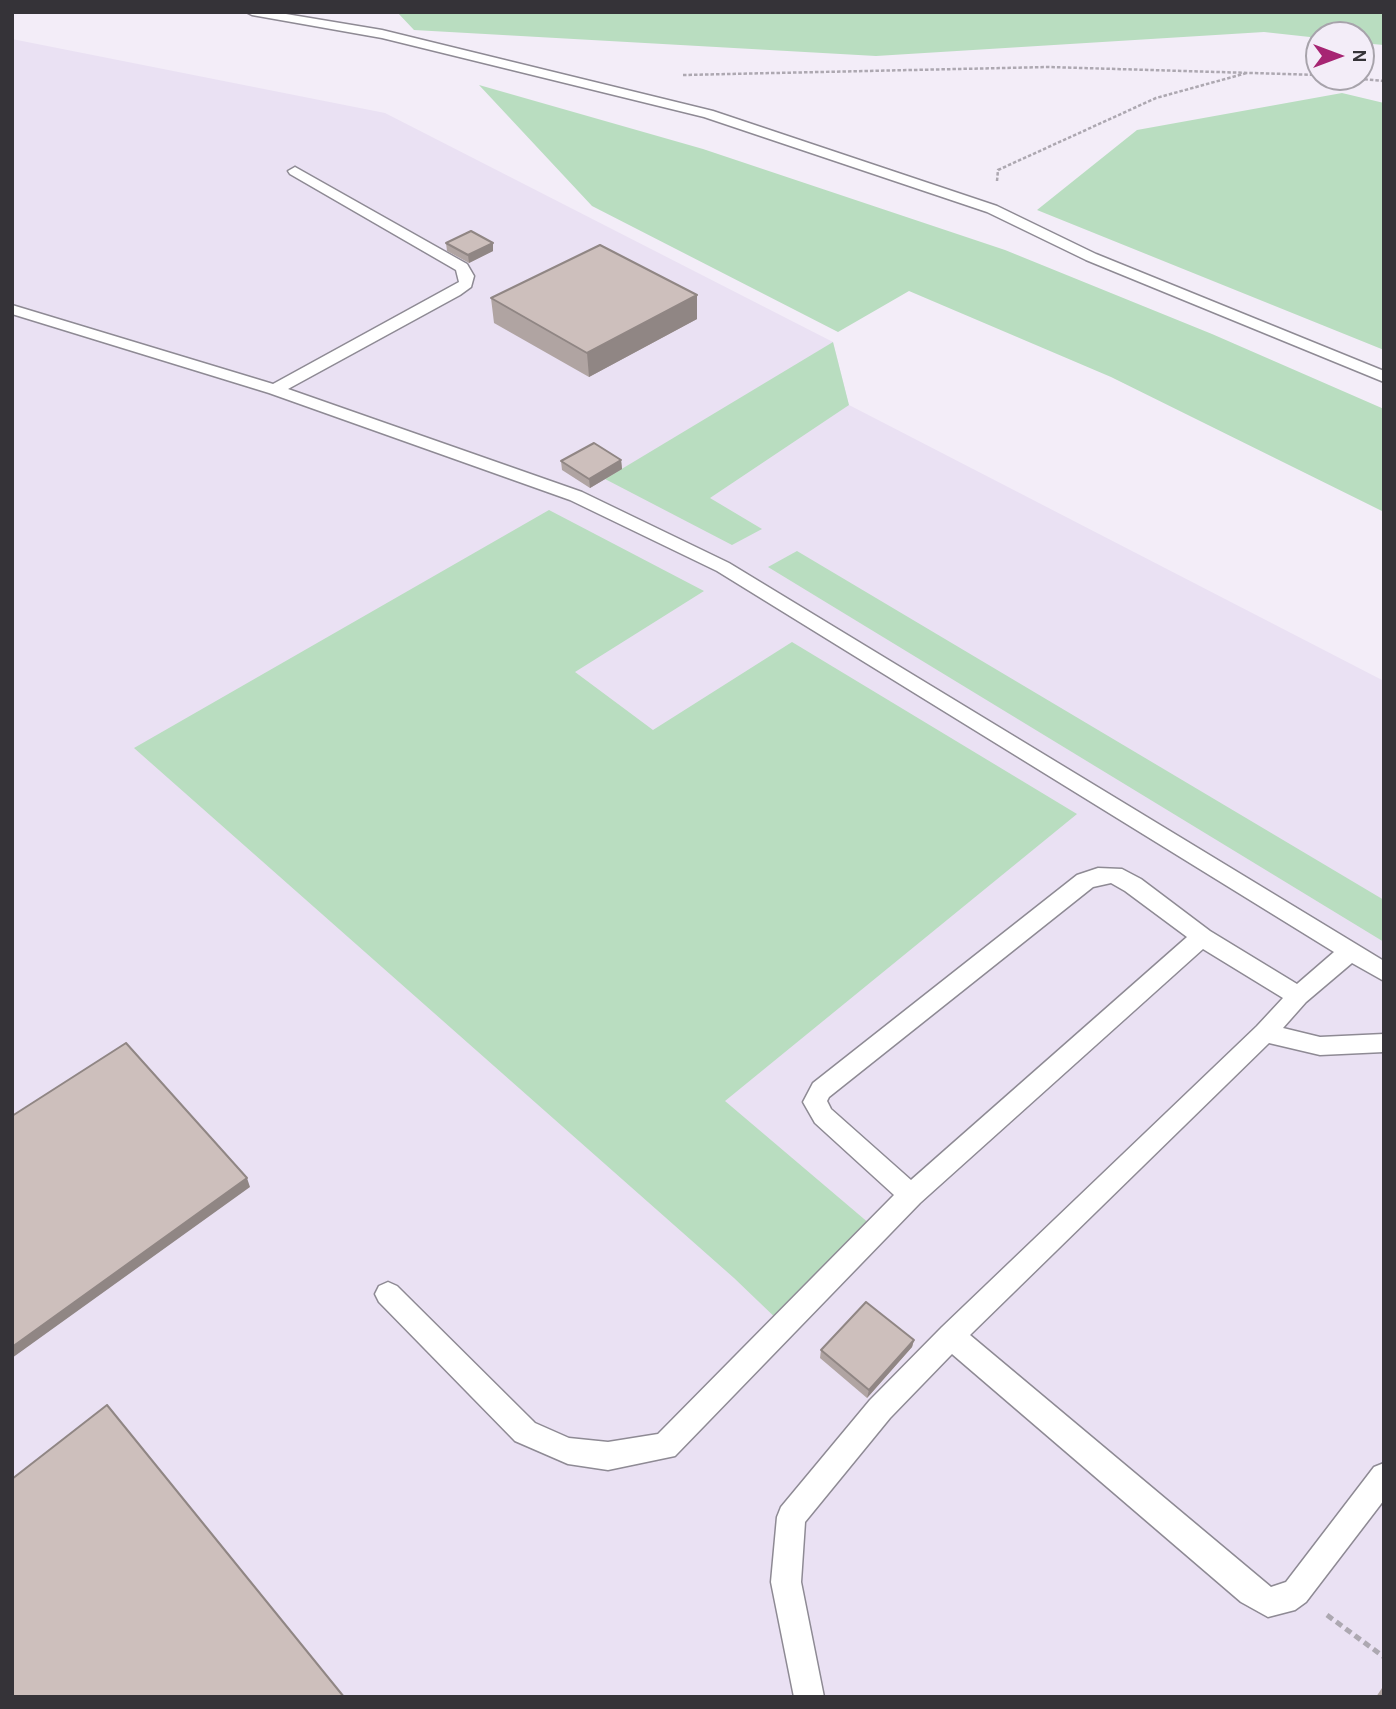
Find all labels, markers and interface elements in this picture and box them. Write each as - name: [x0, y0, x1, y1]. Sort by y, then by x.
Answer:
- north arrow: [1305, 21, 1375, 91]
- text: N: [1348, 49, 1370, 63]

